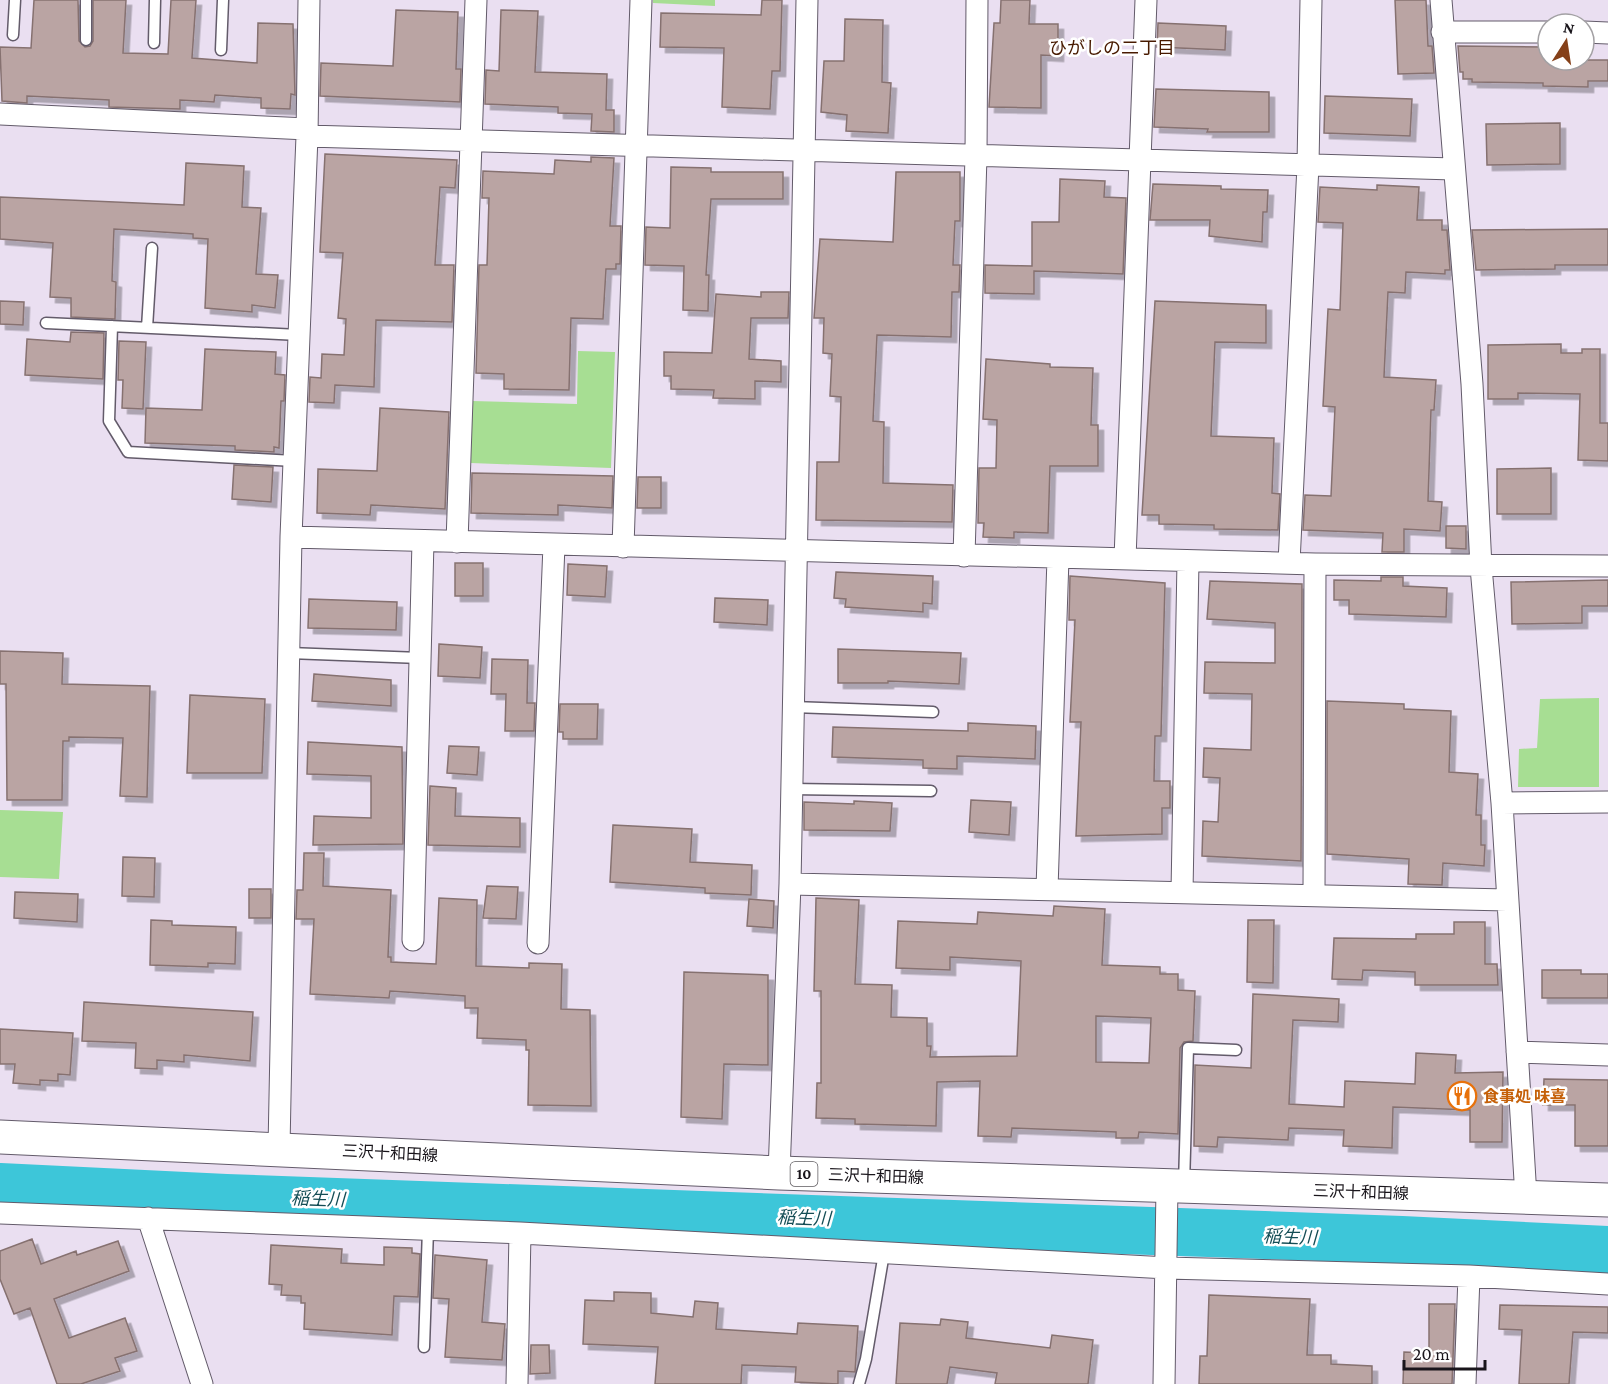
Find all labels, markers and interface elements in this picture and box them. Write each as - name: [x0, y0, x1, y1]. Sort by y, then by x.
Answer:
- north arrow: [1536, 12, 1596, 72]
- text: N: [1562, 18, 1576, 37]
- district label: ひがしの二丁目: [1049, 38, 1175, 58]
- restaurant icon: 食事処 味喜: [1446, 1080, 1478, 1112]
- place label: 食事処 味喜: [1483, 1088, 1566, 1105]
- street label: 三沢十和田線: [342, 1142, 438, 1164]
- road number: 10: [790, 1162, 818, 1186]
- street label: 三沢十和田線: [828, 1166, 924, 1186]
- street label: 三沢十和田線: [1313, 1182, 1409, 1202]
- water label: 稲生川: [291, 1188, 347, 1210]
- water label: 稲生川: [777, 1207, 833, 1229]
- water label: 稲生川: [1263, 1226, 1319, 1248]
- scale bar: [1404, 1333, 1485, 1371]
- text: 20 m: [1413, 1344, 1450, 1364]

